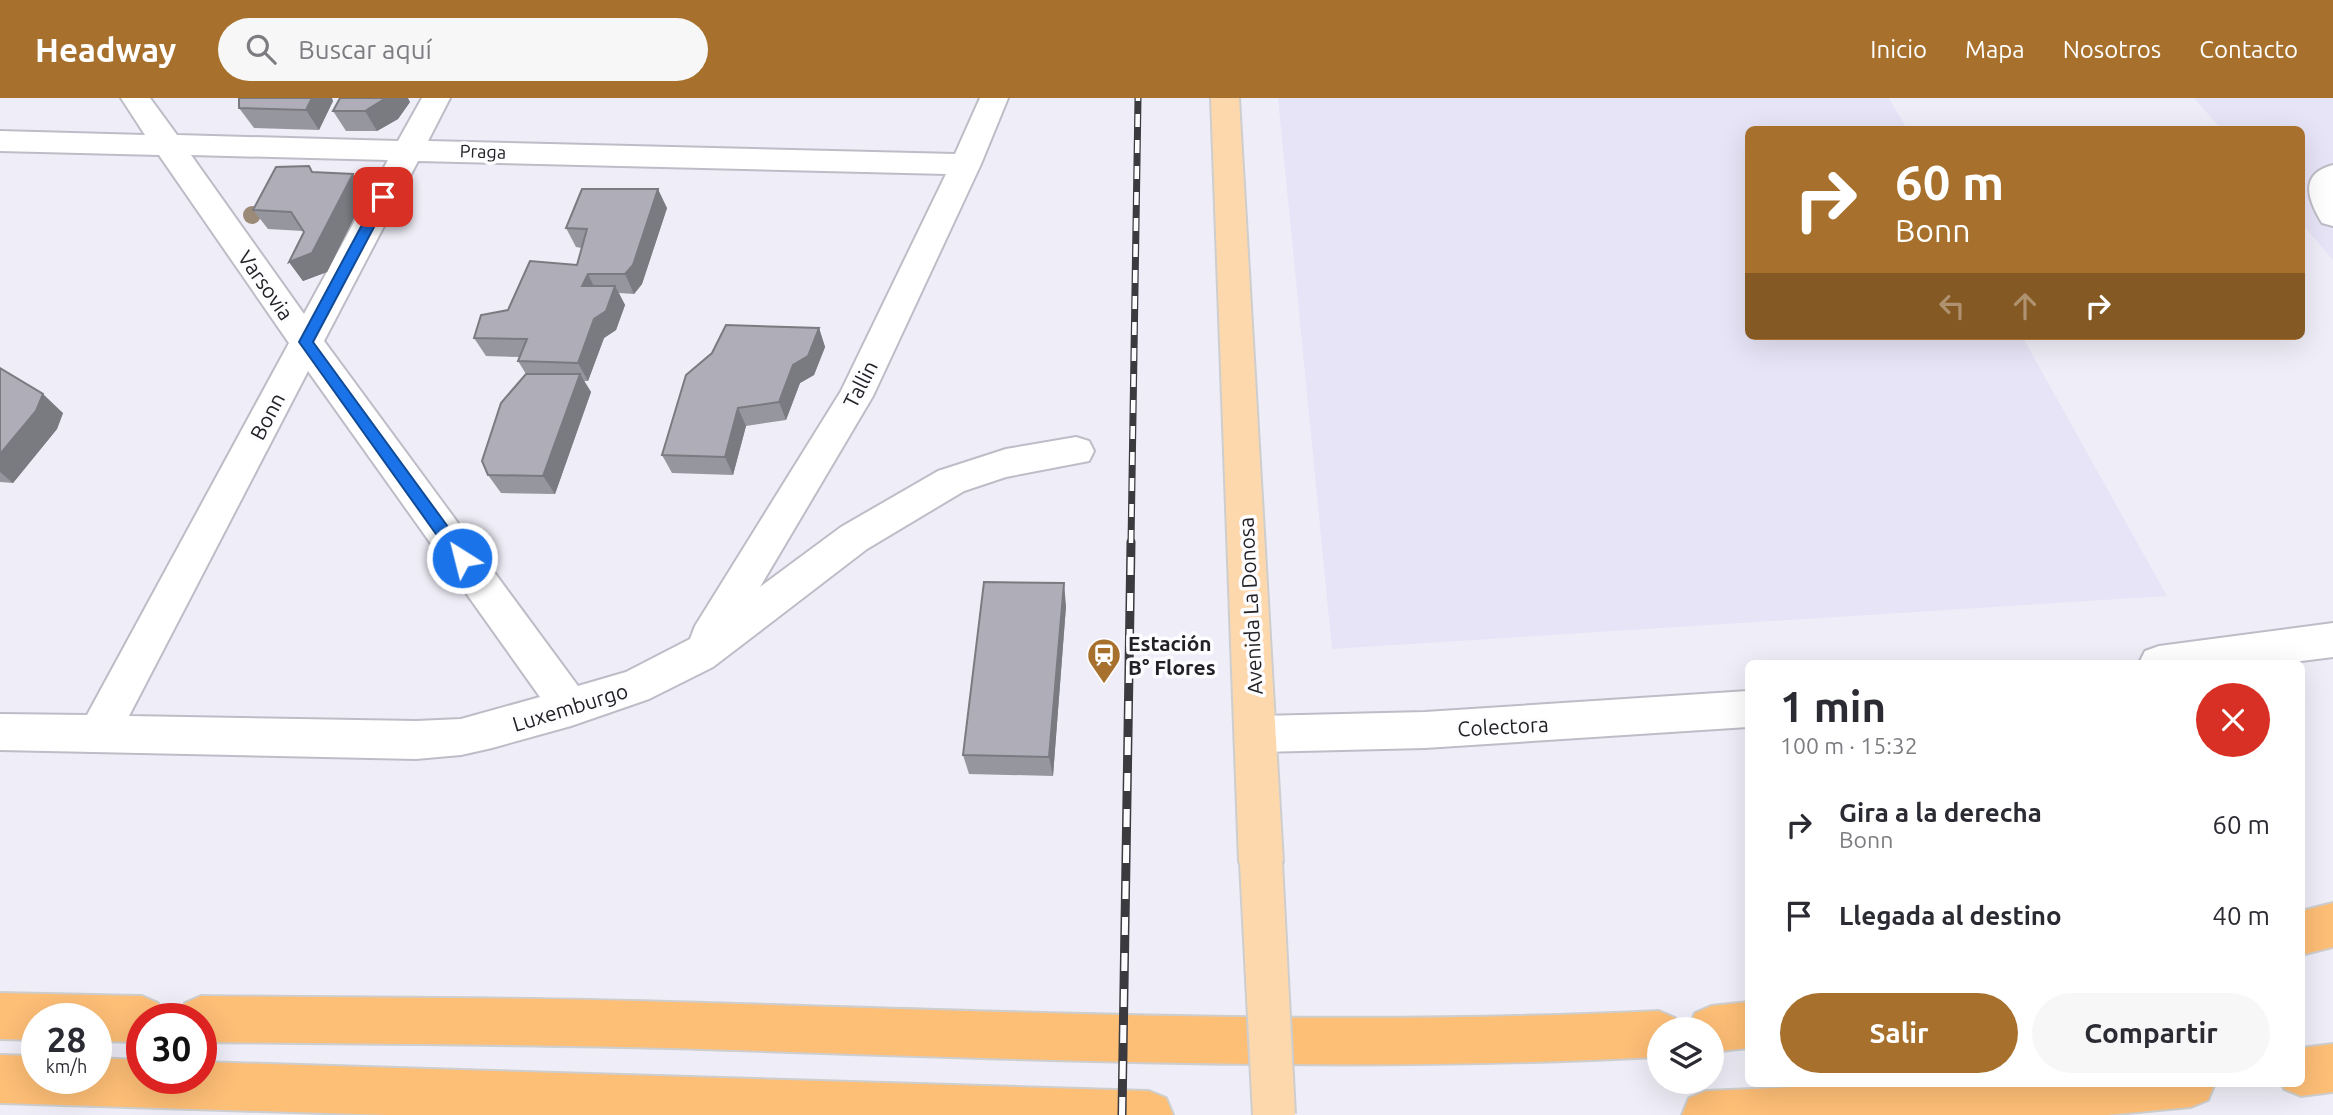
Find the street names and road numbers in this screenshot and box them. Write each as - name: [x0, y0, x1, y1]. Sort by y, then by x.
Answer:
- street label: Praga: [459, 140, 507, 162]
- street label: Varsovia: [233, 246, 299, 324]
- street label: Tallin: [838, 356, 882, 412]
- street label: Bonn: [245, 388, 289, 444]
- street label: Avenida La Donosa: [1233, 517, 1267, 695]
- street label: Luxemburgo: [509, 678, 631, 736]
- street label: Colectora: [1457, 712, 1549, 740]

